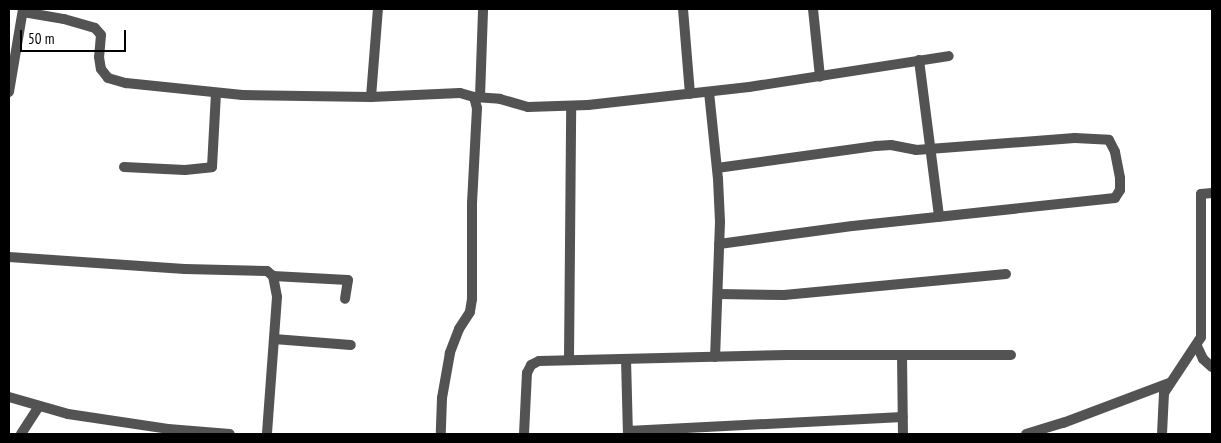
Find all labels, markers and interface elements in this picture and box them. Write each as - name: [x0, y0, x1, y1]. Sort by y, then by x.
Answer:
- scale bar: [22, 20, 129, 52]
- text: 50 m: [28, 29, 54, 48]

